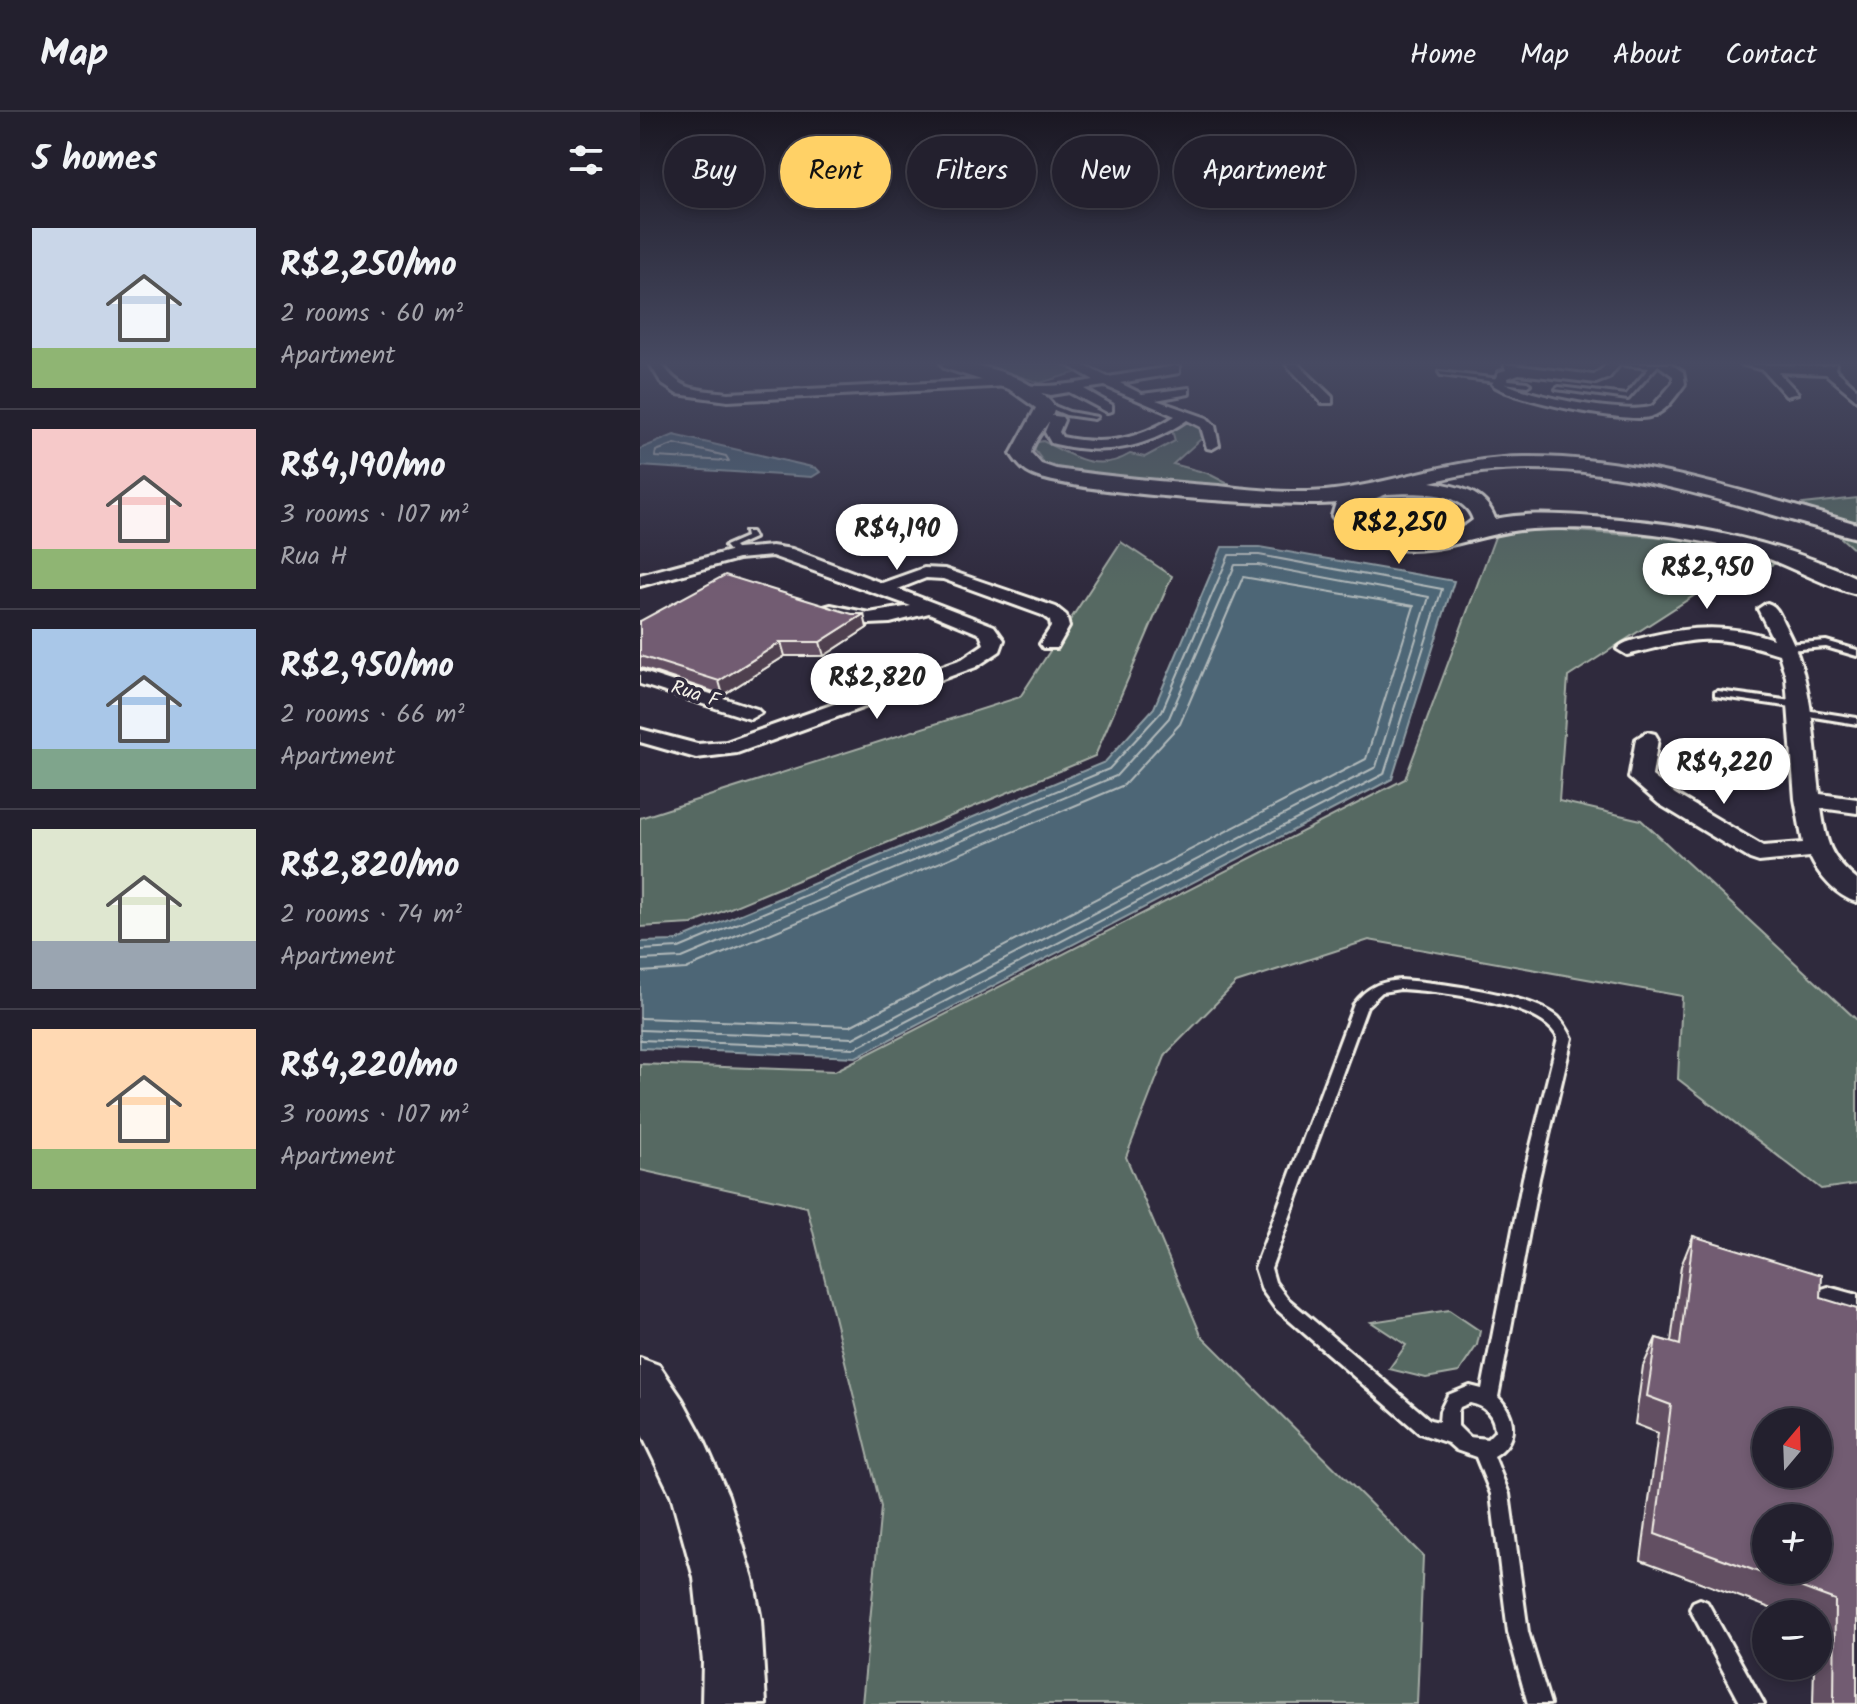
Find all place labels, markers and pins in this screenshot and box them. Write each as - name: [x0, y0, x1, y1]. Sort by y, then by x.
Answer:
- pin: R$2,250: [1325, 498, 1473, 566]
- pin: R$4,190: [823, 504, 971, 572]
- pin: R$2,950: [1633, 543, 1781, 611]
- pin: R$2,820: [803, 653, 951, 721]
- pin: R$4,220: [1650, 738, 1798, 806]

